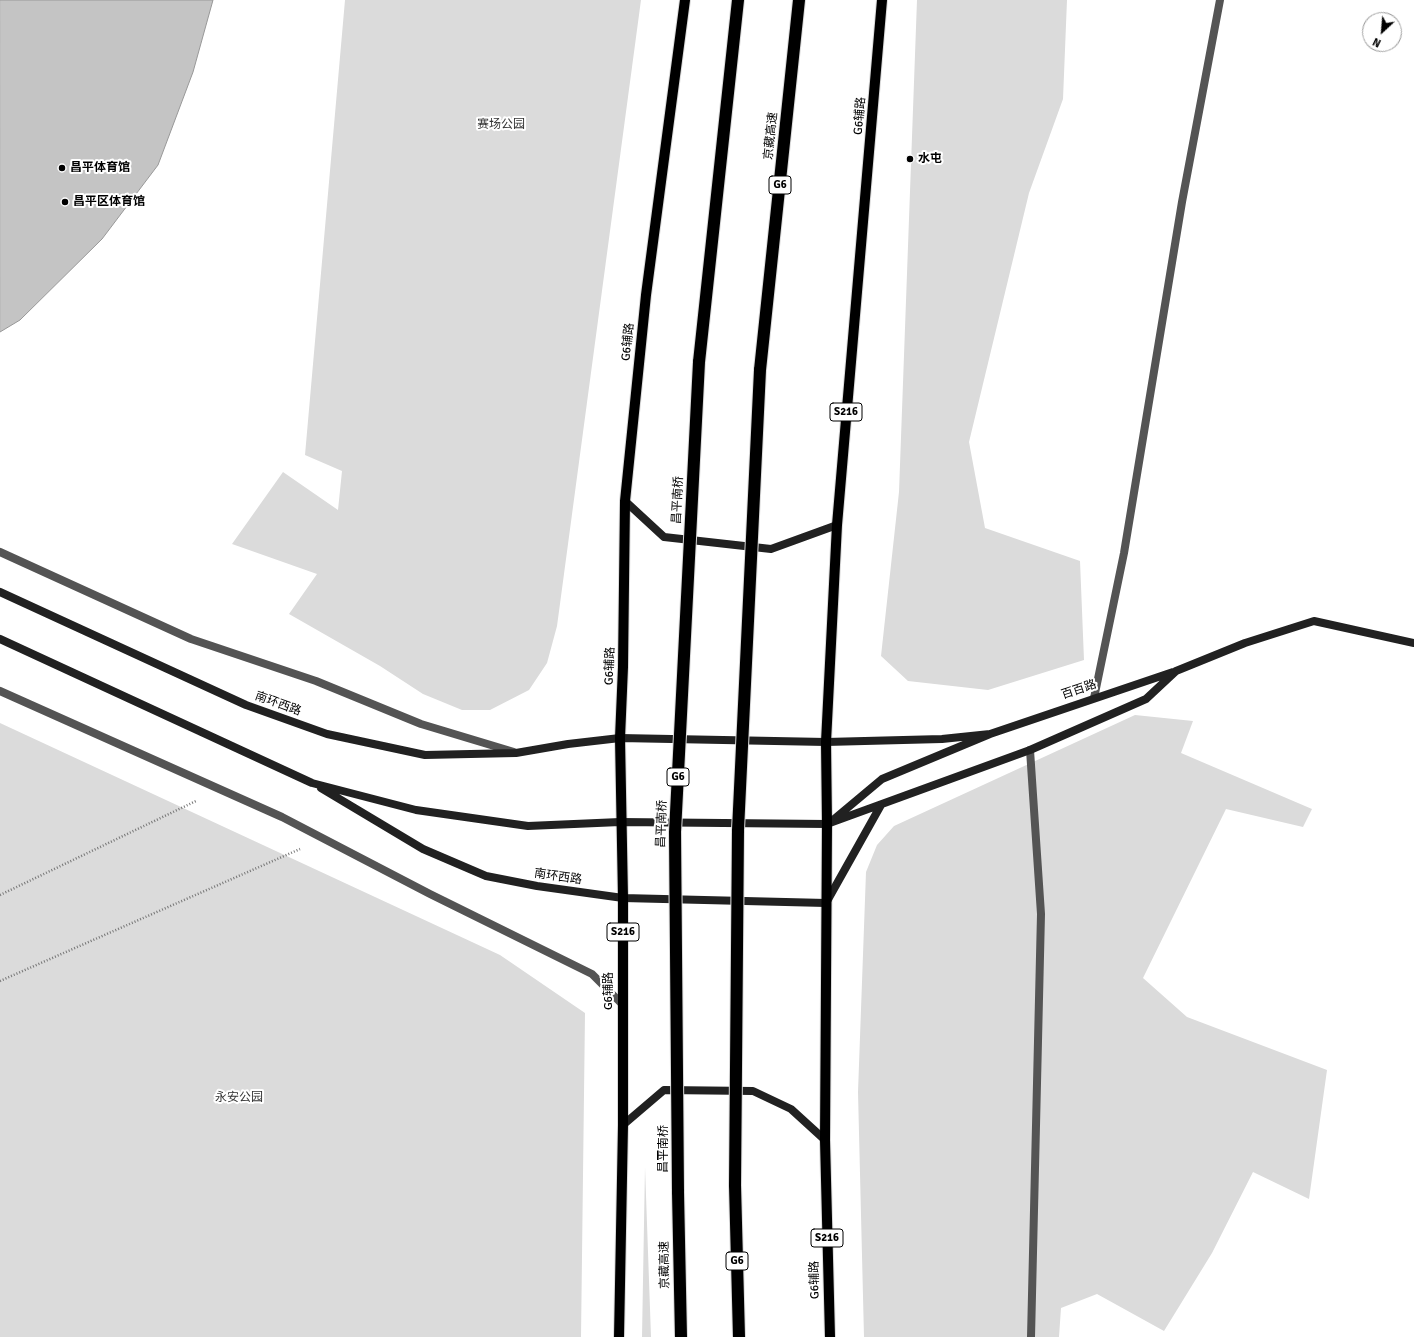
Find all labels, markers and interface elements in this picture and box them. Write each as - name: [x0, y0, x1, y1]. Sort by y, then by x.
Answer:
- north arrow: [1362, 12, 1402, 52]
- text: N: [1371, 35, 1383, 50]
- street label: G6辅路: [851, 96, 869, 136]
- street label: 京藏高速: [761, 111, 781, 161]
- park label: 赛场公园: [477, 118, 525, 132]
- place label: 水屯: [918, 152, 942, 166]
- marker: 水屯: [905, 154, 915, 164]
- place label: 昌平体育馆: [70, 161, 130, 175]
- marker: 昌平体育馆: [57, 163, 67, 173]
- road number: G6: [769, 176, 791, 194]
- place label: 昌平区体育馆: [73, 195, 145, 209]
- marker: 昌平区体育馆: [60, 197, 70, 207]
- street label: G6辅路: [619, 322, 637, 362]
- road number: S216: [830, 403, 862, 421]
- street label: 昌平南桥: [670, 476, 686, 524]
- street label: G6辅路: [602, 647, 618, 685]
- street label: 百百路: [1060, 677, 1098, 703]
- street label: 南环西路: [253, 689, 303, 719]
- road number: G6: [667, 768, 689, 786]
- street label: 昌平南桥: [654, 800, 670, 848]
- street label: 南环西路: [533, 867, 583, 887]
- road number: S216: [607, 923, 639, 941]
- street label: G6辅路: [602, 972, 616, 1010]
- park label: 永安公园: [215, 1091, 263, 1105]
- street label: 昌平南桥: [657, 1125, 671, 1173]
- road number: S216: [811, 1229, 843, 1247]
- street label: 京藏高速: [657, 1241, 673, 1289]
- road number: G6: [726, 1252, 748, 1270]
- street label: G6辅路: [807, 1261, 823, 1299]

